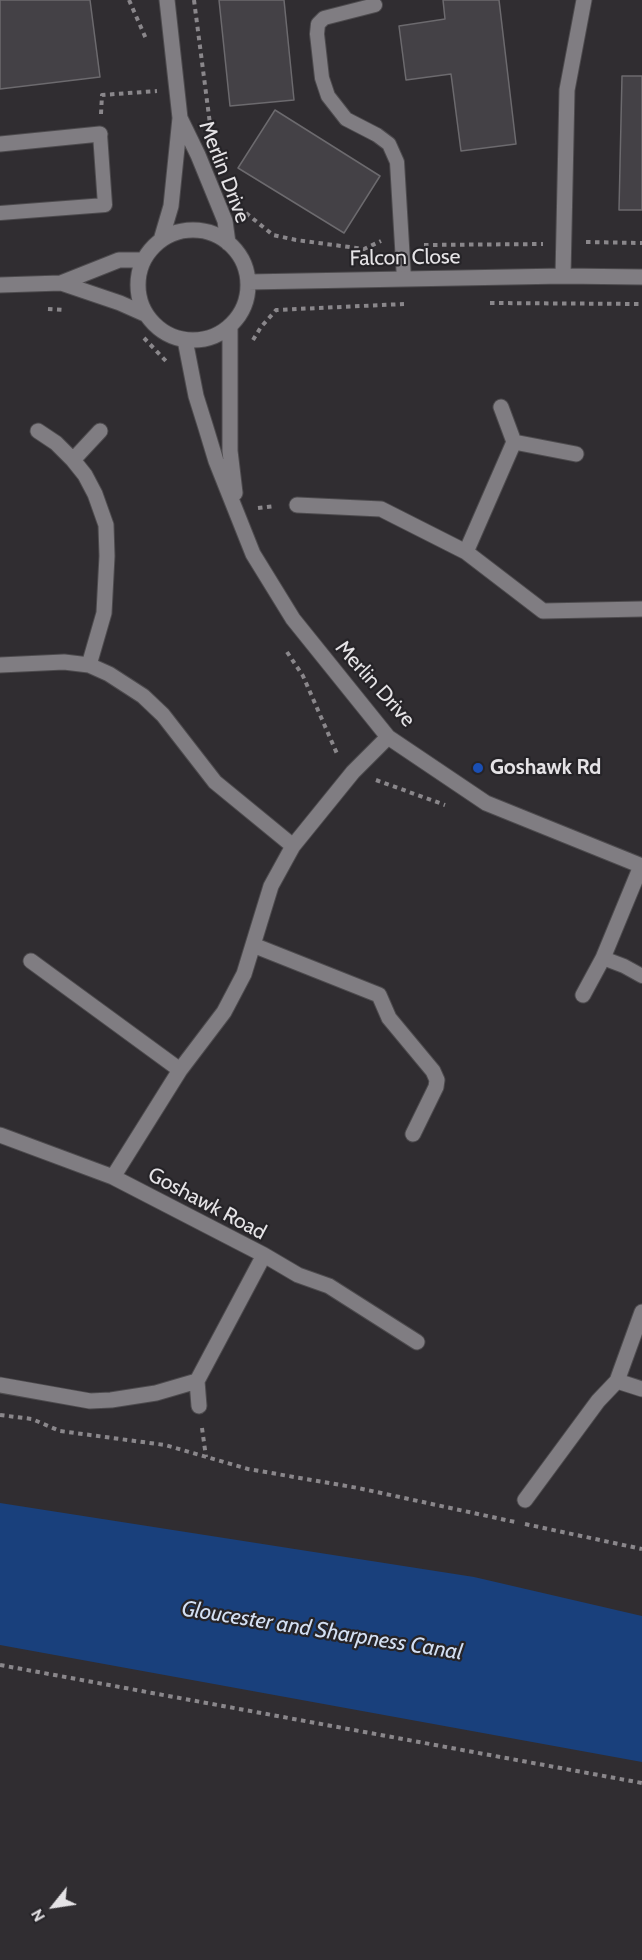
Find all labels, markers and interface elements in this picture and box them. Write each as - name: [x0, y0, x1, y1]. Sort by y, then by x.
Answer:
- street label: Merlin Drive: [193, 117, 255, 227]
- street label: Falcon Close: [349, 244, 461, 272]
- street label: Merlin Drive: [330, 636, 420, 732]
- place label: Goshawk Rd: [490, 755, 601, 781]
- marker: Goshawk Rd: [471, 761, 485, 775]
- street label: Goshawk Road: [144, 1162, 270, 1246]
- water label: Gloucester and Sharpness Canal: [180, 1596, 464, 1666]
- north arrow: [24, 1876, 84, 1936]
- text: N: [27, 1906, 49, 1925]

